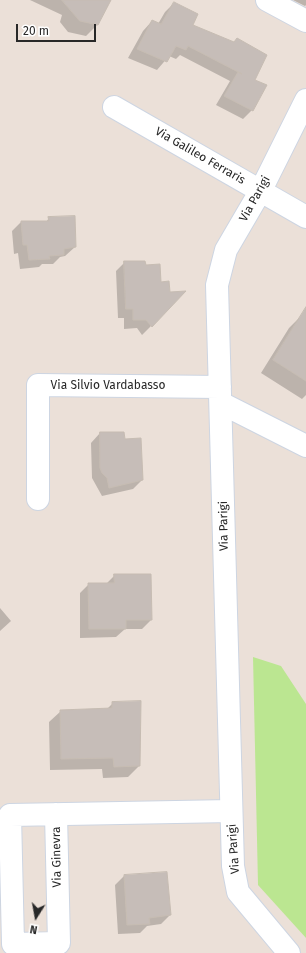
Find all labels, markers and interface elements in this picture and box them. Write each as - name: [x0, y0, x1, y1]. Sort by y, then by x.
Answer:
- scale bar: [18, 16, 98, 42]
- text: 20 m: [23, 24, 49, 38]
- street label: Via Galileo Ferraris: [152, 124, 248, 188]
- street label: Via Parigi: [237, 174, 273, 224]
- street label: Via Silvio Vardabasso: [51, 379, 165, 393]
- street label: Via Parigi: [216, 501, 232, 551]
- street label: Via Parigi: [225, 823, 243, 875]
- street label: Via Ginevra: [49, 826, 65, 888]
- north arrow: [16, 897, 56, 937]
- text: N: [29, 922, 38, 936]

